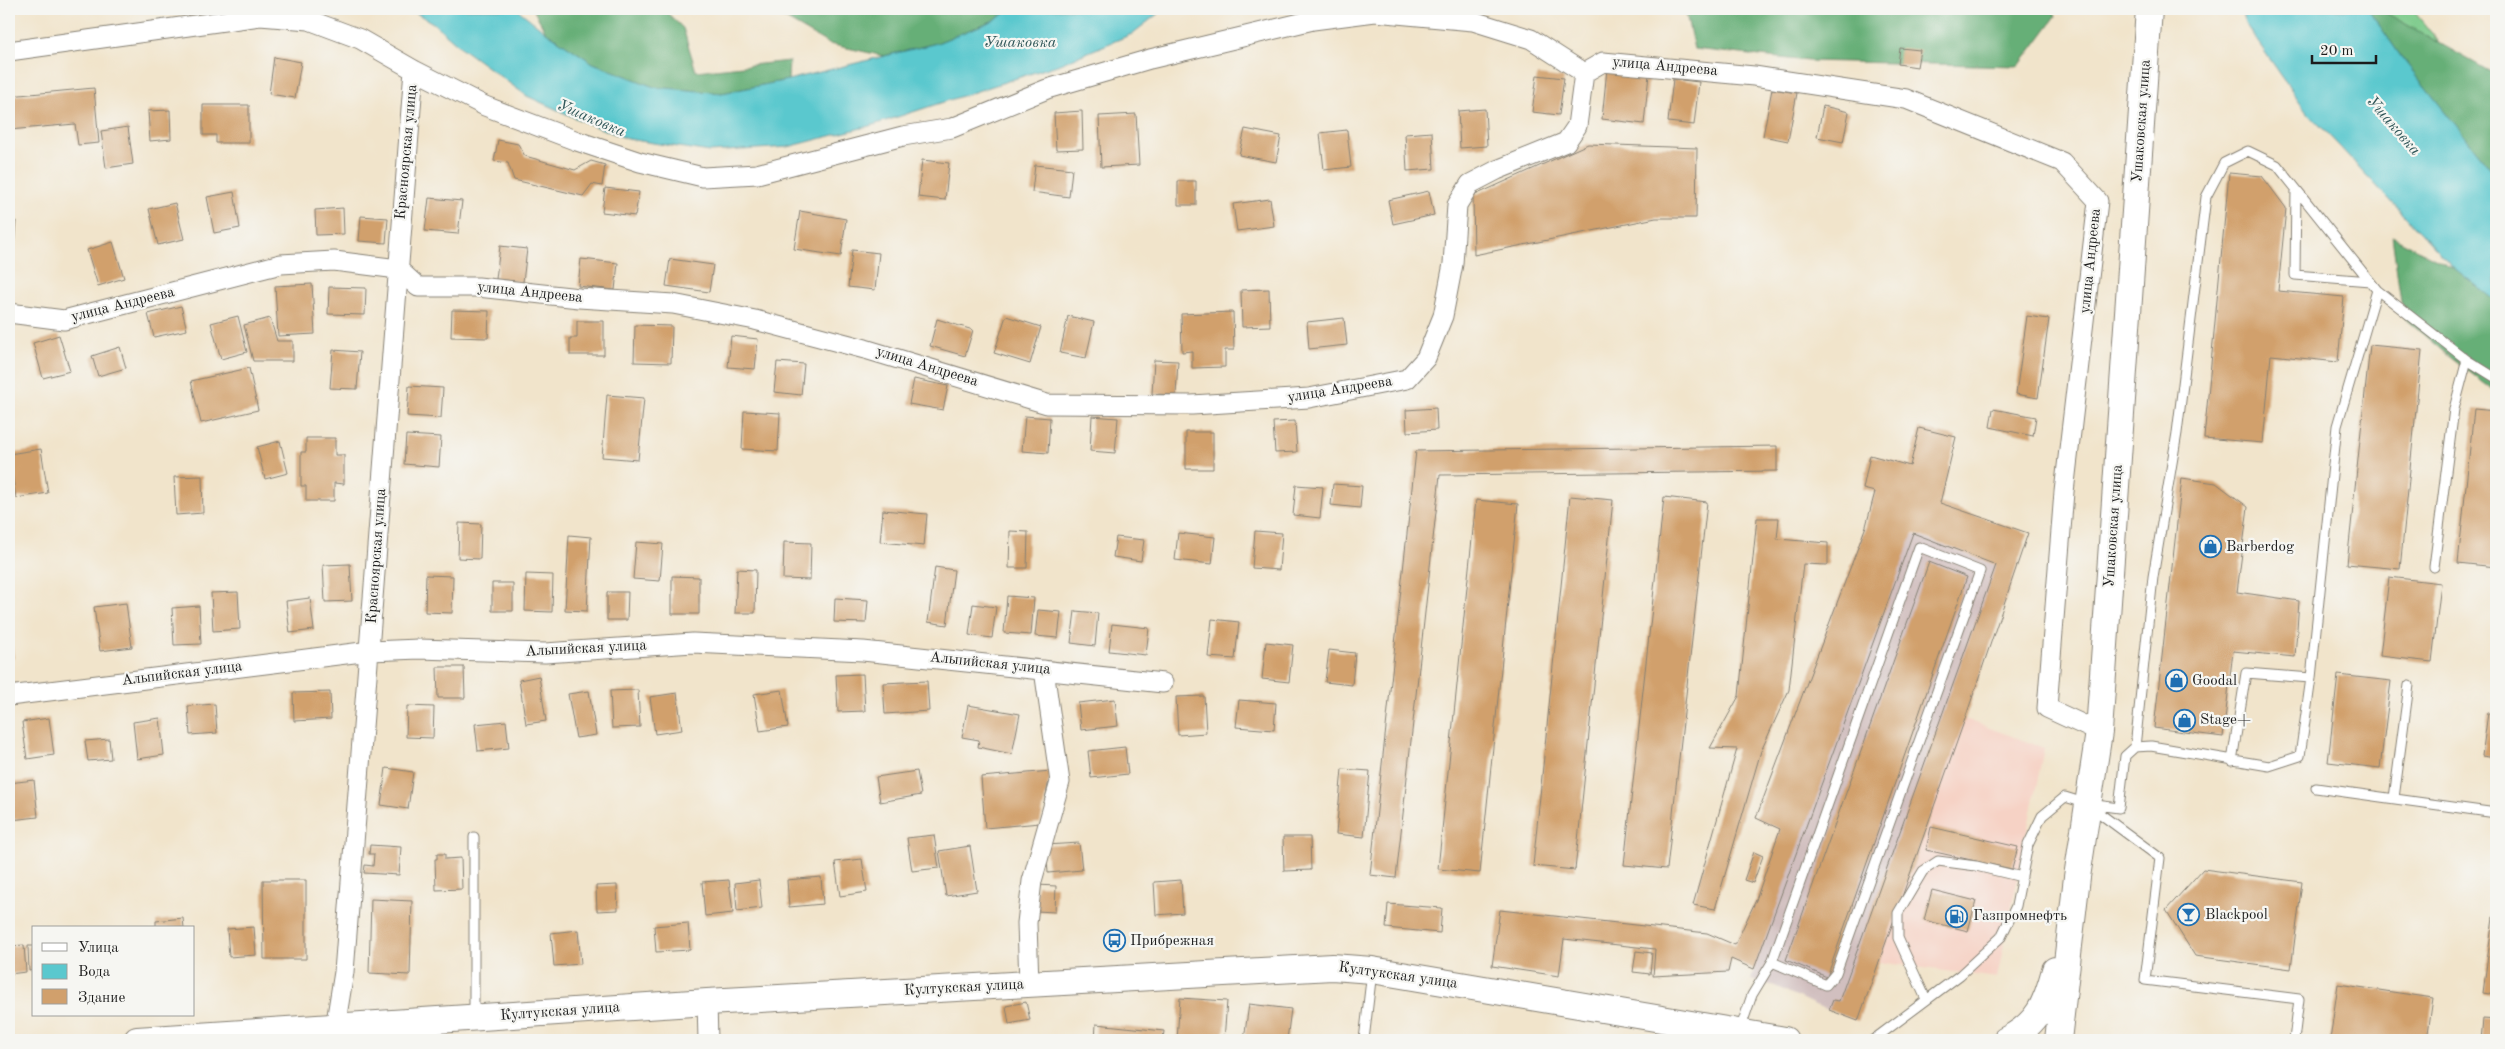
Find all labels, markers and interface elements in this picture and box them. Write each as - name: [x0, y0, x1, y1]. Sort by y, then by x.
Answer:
- scale bar: [2312, 32, 2376, 64]
- water label: Ушаковка: [984, 35, 1057, 51]
- text: 20 m: [2320, 44, 2354, 59]
- street label: улица Андреева: [1612, 55, 1719, 79]
- street label: Ушаковская улица: [2130, 58, 2154, 183]
- street label: Красноярская улица: [394, 83, 420, 220]
- water label: Ушаковка: [2363, 93, 2423, 159]
- water label: Ушаковка: [554, 97, 628, 141]
- street label: улица Андреева: [2078, 207, 2104, 314]
- street label: улица Андреева: [477, 280, 584, 306]
- street label: улица Андреева: [70, 285, 177, 325]
- street label: улица Андреева: [874, 344, 980, 390]
- street label: улица Андреева: [1287, 374, 1394, 406]
- street label: Ушаковская улица: [2102, 463, 2126, 588]
- street label: Красноярская улица: [365, 487, 389, 624]
- shop icon: Barberdog: [2198, 535, 2222, 559]
- place label: Barberdog: [2226, 540, 2294, 555]
- street label: Альпийская улица: [525, 638, 648, 660]
- street label: Альпийская улица: [929, 650, 1052, 678]
- street label: Альпийская улица: [121, 659, 244, 689]
- shop icon: Goodal: [2164, 669, 2188, 693]
- place label: Goodal: [2192, 674, 2237, 689]
- shop icon: Stage+: [2172, 708, 2196, 732]
- place label: Stage+: [2200, 713, 2251, 728]
- bar icon: Blackpool: [2177, 903, 2201, 927]
- fuel station icon: Газпромнефть: [1945, 904, 1969, 928]
- place label: Blackpool: [2205, 908, 2268, 923]
- place label: Газпромнефть: [1973, 909, 2067, 924]
- legend: [32, 926, 195, 1016]
- bus stop icon: Прибрежная: [1102, 929, 1126, 953]
- place label: Прибрежная: [1130, 934, 1214, 949]
- text: Улица: [78, 941, 119, 956]
- street label: Култукская улица: [1338, 960, 1459, 992]
- text: Вода: [78, 965, 111, 980]
- street label: Култукская улица: [904, 977, 1025, 999]
- text: Здание: [78, 991, 125, 1006]
- street label: Култукская улица: [500, 1000, 621, 1024]

